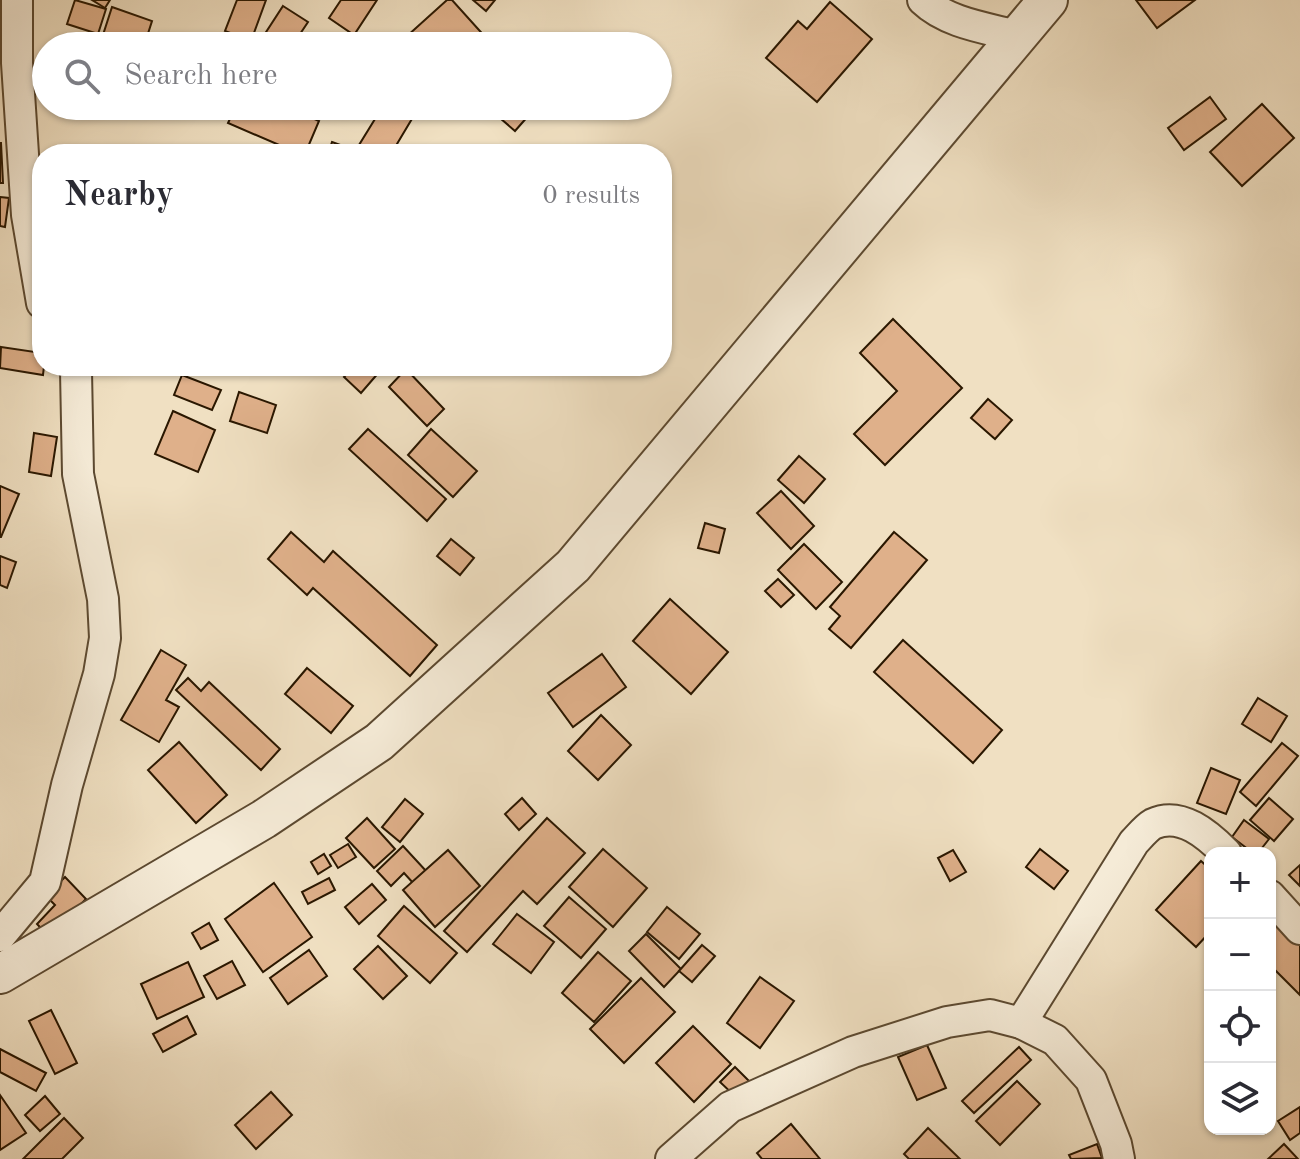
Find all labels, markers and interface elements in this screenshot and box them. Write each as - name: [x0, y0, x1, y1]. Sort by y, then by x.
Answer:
- search box: [32, 32, 672, 120]
- icon: search: [60, 54, 104, 98]
- text: Search here: [124, 61, 278, 91]
- text: Nearby: [64, 179, 174, 213]
- text: 0 results: [542, 183, 640, 209]
- map controls: [1204, 847, 1276, 1135]
- button: +: [1204, 847, 1276, 919]
- button: −: [1204, 919, 1276, 991]
- button: locate: [1204, 991, 1276, 1063]
- button: layers: [1204, 1063, 1276, 1135]

